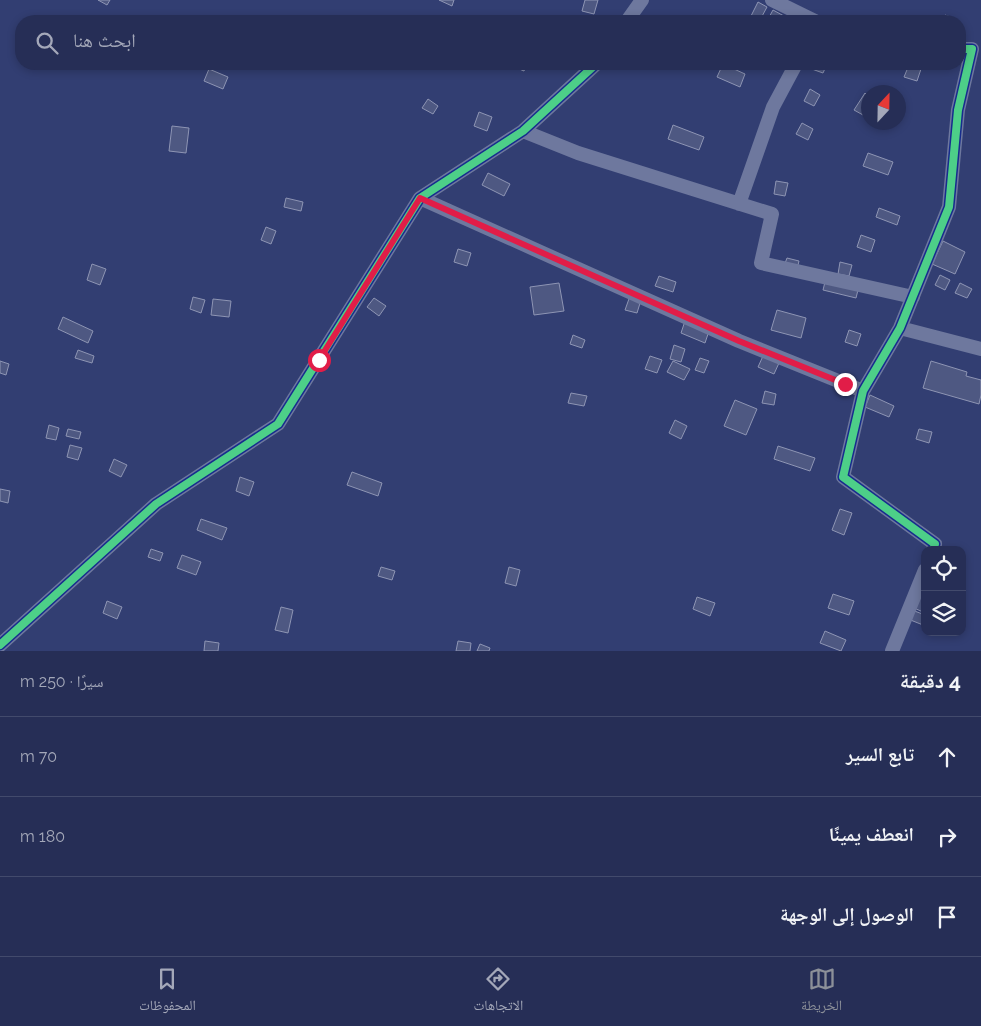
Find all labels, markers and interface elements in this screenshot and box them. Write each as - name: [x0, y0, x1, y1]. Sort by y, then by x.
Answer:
- search box: [15, 15, 966, 70]
- icon: search: [33, 29, 61, 57]
- text: ابحث هنا: [73, 29, 136, 51]
- north arrow: [861, 85, 906, 130]
- route start: [308, 349, 331, 372]
- route end: [834, 373, 857, 396]
- map controls: [921, 546, 966, 636]
- button: locate: [921, 546, 966, 591]
- button: layers: [921, 591, 966, 636]
- text: 4 دقيقة: [900, 668, 961, 693]
- text: سيرًا · 250 m: [20, 672, 103, 691]
- text: تابع السير: [846, 743, 914, 765]
- icon: ahead: [933, 743, 961, 771]
- text: 70 m: [20, 747, 57, 766]
- text: انعطف يمينًا: [829, 823, 914, 845]
- icon: right: [933, 823, 961, 851]
- text: 180 m: [20, 827, 65, 846]
- text: الوصول إلى الوجهة: [780, 903, 914, 925]
- icon: arrive: [933, 903, 961, 931]
- tab: المحفوظات: [139, 965, 196, 1019]
- tab: الاتجاهات: [474, 965, 523, 1019]
- tab: الخريطة: [801, 965, 842, 1019]

